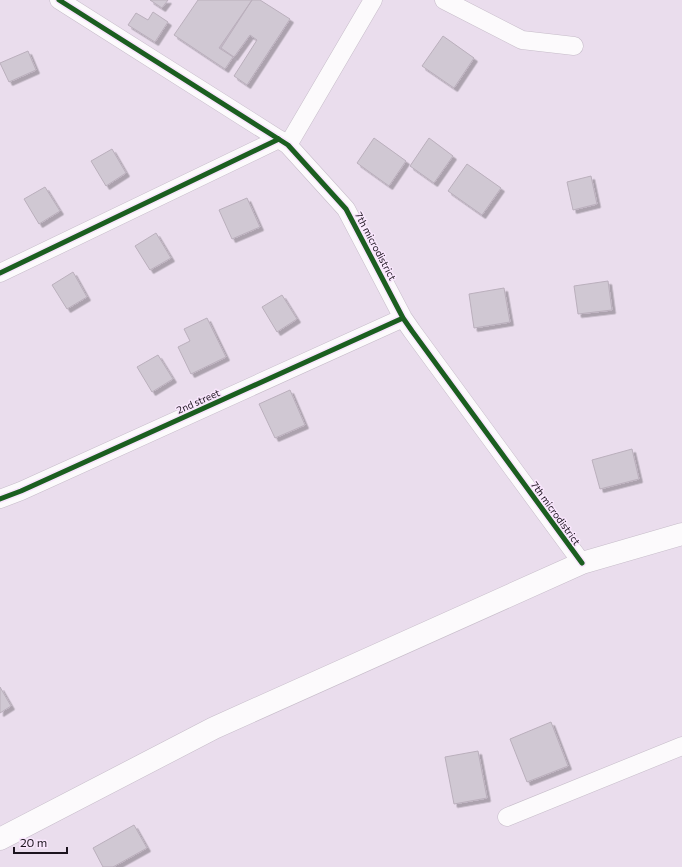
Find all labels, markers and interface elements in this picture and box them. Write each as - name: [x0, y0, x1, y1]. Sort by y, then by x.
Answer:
- street label: 7th microdistrict: [353, 210, 399, 282]
- street label: 2nd street: [175, 386, 221, 416]
- street label: 7th microdistrict: [529, 479, 583, 547]
- scale bar: [14, 829, 67, 855]
- text: 20 m: [20, 835, 47, 849]

